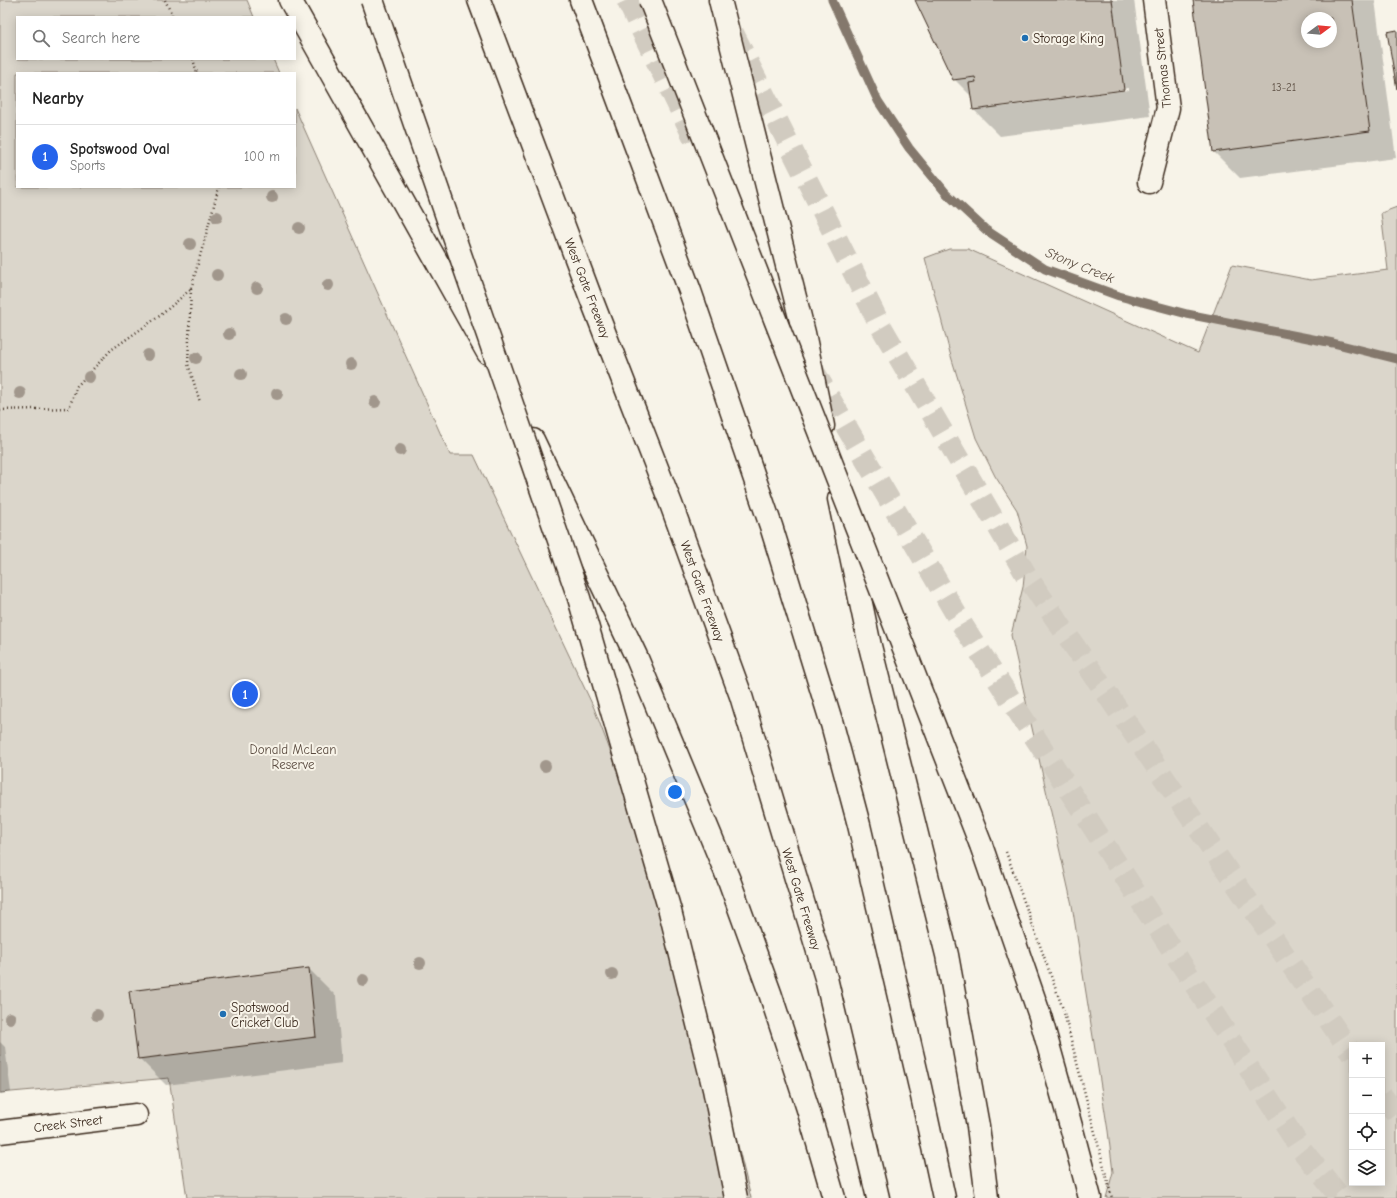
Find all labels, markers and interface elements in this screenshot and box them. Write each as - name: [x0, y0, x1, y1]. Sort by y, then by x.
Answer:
- north arrow: [1301, 12, 1337, 48]
- search box: [16, 16, 296, 60]
- street label: Thomas Street: [1151, 26, 1174, 109]
- icon: search: [30, 27, 52, 49]
- text: Search here: [62, 29, 140, 47]
- place label: Storage King: [1033, 31, 1104, 46]
- marker: Storage King: [1020, 33, 1030, 43]
- house number: 13-21: [1272, 81, 1296, 94]
- text: Nearby: [32, 89, 83, 108]
- text: Spotswood Oval: [70, 140, 170, 158]
- text: 1: [42, 149, 48, 164]
- text: 100 m: [244, 149, 280, 164]
- text: Sports: [70, 158, 105, 173]
- street label: West Gate Freeway: [562, 236, 614, 341]
- water label: Stony Creek: [1043, 244, 1117, 287]
- street label: West Gate Freeway: [677, 539, 728, 644]
- pin: 1: [232, 679, 258, 709]
- park label: Donald McLean Reserve: [250, 742, 336, 772]
- your location: [665, 782, 685, 802]
- street label: West Gate Freeway: [779, 846, 824, 952]
- place label: Spotswood Cricket Club: [231, 1000, 298, 1030]
- marker: Spotswood Cricket Club: [218, 1009, 228, 1019]
- map controls: [1349, 1042, 1385, 1186]
- button: +: [1349, 1042, 1385, 1078]
- button: −: [1349, 1078, 1385, 1114]
- street label: Creek Street: [33, 1112, 105, 1135]
- button: locate: [1349, 1114, 1385, 1150]
- button: layers: [1349, 1150, 1385, 1186]

